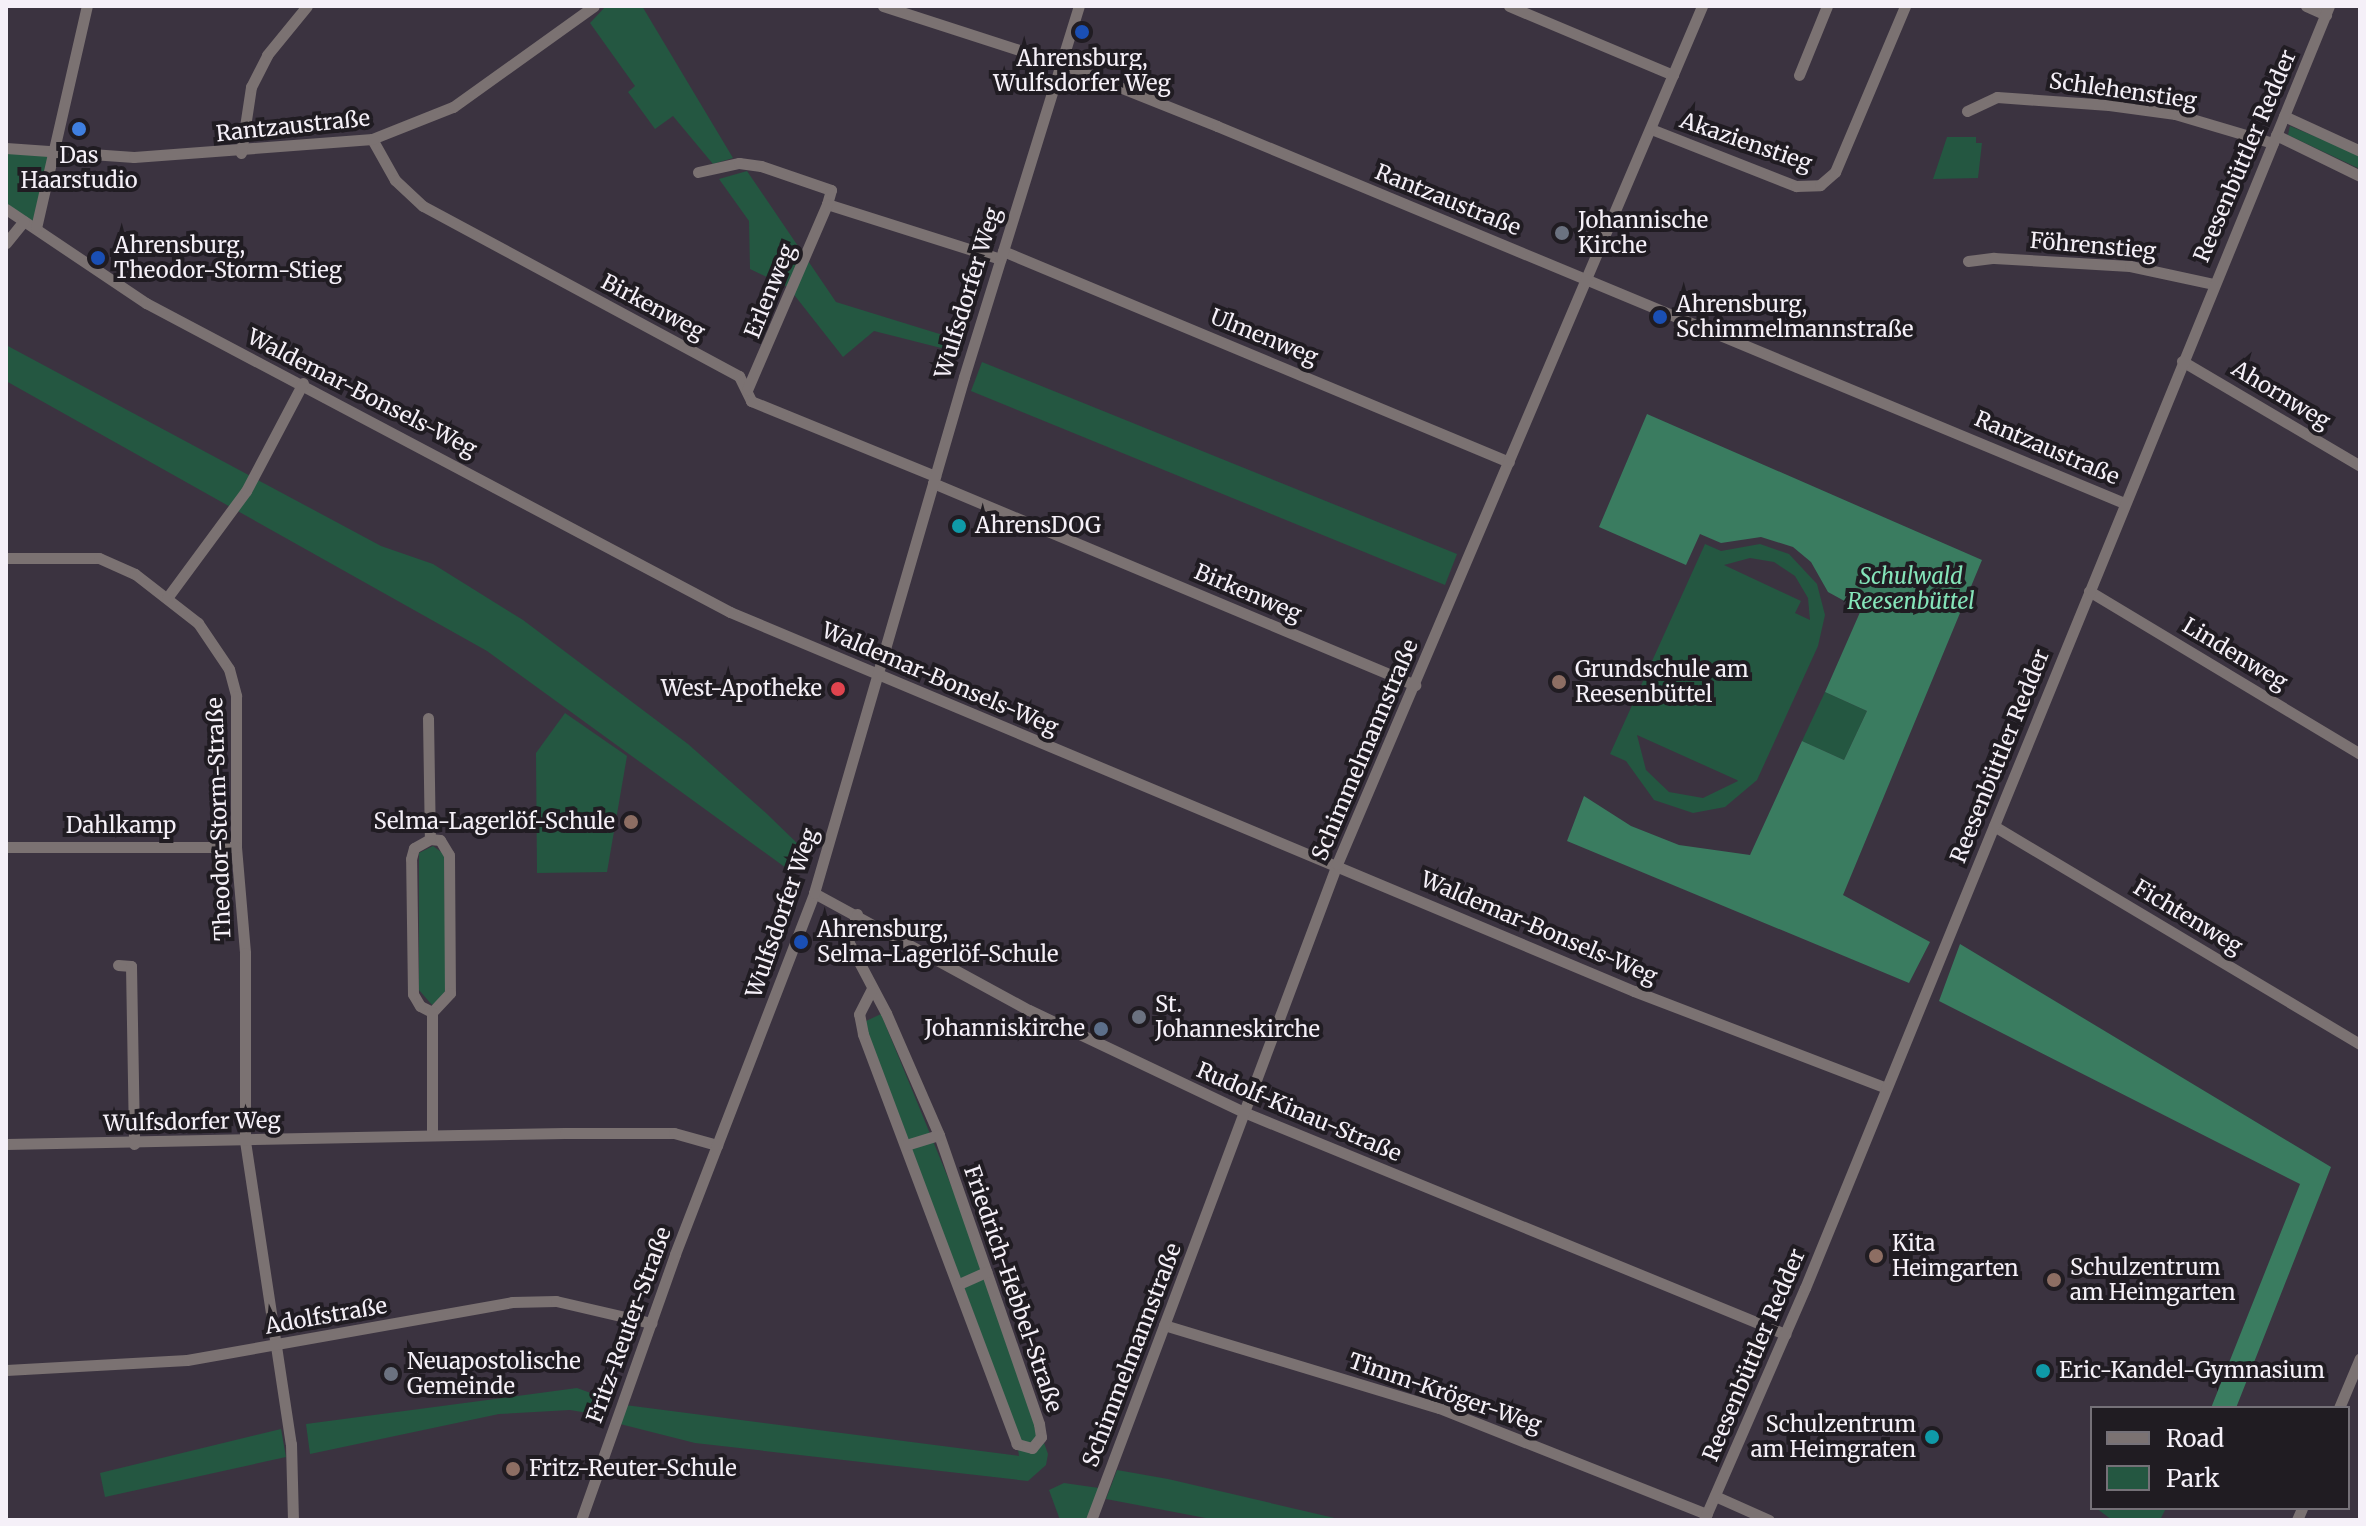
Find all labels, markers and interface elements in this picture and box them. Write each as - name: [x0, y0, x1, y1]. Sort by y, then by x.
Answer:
- marker: Ahrensburg, Wulfsdorfer Weg: [1073, 23, 1091, 41]
- place label: Ahrensburg, Wulfsdorfer Weg: [993, 45, 1171, 96]
- street label: Reesenbüttler Redder: [2188, 46, 2302, 266]
- street label: Schlehenstieg: [2048, 68, 2198, 114]
- street label: Rantzaustraße: [215, 105, 371, 147]
- street label: Akazienstieg: [1677, 107, 1815, 177]
- marker: Das Haarstudio: [70, 120, 88, 138]
- place label: Das Haarstudio: [20, 142, 138, 194]
- street label: Rantzaustraße: [1371, 159, 1525, 241]
- street label: Wulfsdorfer Weg: [929, 204, 1007, 382]
- place label: Johannische Kirche: [1578, 207, 1708, 258]
- marker: Johannische Kirche: [1553, 224, 1571, 242]
- street label: Föhrenstieg: [2029, 227, 2157, 265]
- place label: Ahrensburg, Theodor-Storm-Stieg: [114, 232, 342, 284]
- street label: Erlenweg: [739, 240, 801, 342]
- marker: Ahrensburg, Theodor-Storm-Stieg: [89, 249, 107, 267]
- street label: Birkenweg: [597, 269, 709, 345]
- place label: Ahrensburg, Schimmelmannstraße: [1676, 291, 1914, 342]
- street label: Ulmenweg: [1206, 303, 1322, 371]
- marker: Ahrensburg, Schimmelmannstraße: [1651, 308, 1669, 326]
- street label: Waldemar-Bonsels-Weg: [243, 324, 481, 462]
- street label: Ahornweg: [2227, 355, 2335, 435]
- street label: Rantzaustraße: [1971, 406, 2123, 490]
- place label: AhrensDOG: [975, 513, 1101, 539]
- marker: AhrensDOG: [950, 517, 968, 535]
- street label: Birkenweg: [1191, 559, 1305, 627]
- park label: Schulwald Reesenbüttel: [1847, 563, 1975, 614]
- street label: Lindenweg: [2178, 612, 2292, 696]
- street label: Waldemar-Bonsels-Weg: [818, 617, 1062, 741]
- street label: Schimmelmannstraße: [1306, 635, 1424, 865]
- street label: Reesenbüttler Redder: [1945, 645, 2055, 867]
- place label: Grundschule am Reesenbüttel: [1575, 656, 1749, 708]
- marker: Grundschule am Reesenbüttel: [1550, 673, 1568, 691]
- place label: West-Apotheke: [661, 676, 822, 702]
- marker: West-Apotheke: [829, 680, 847, 698]
- street label: Theodor-Storm-Straße: [202, 697, 236, 941]
- place label: Selma-Lagerlöf-Schule: [374, 809, 615, 835]
- street label: Dahlkamp: [66, 813, 176, 839]
- marker: Selma-Lagerlöf-Schule: [622, 813, 640, 831]
- street label: Wulfsdorfer Weg: [741, 825, 823, 1001]
- street label: Waldemar-Bonsels-Weg: [1417, 866, 1661, 990]
- street label: Fichtenweg: [2129, 874, 2247, 960]
- place label: Ahrensburg, Selma-Lagerlöf-Schule: [817, 916, 1058, 968]
- marker: Ahrensburg, Selma-Lagerlöf-Schule: [792, 933, 810, 951]
- place label: St. Johanneskirche: [1155, 991, 1320, 1042]
- marker: St. Johanneskirche: [1130, 1008, 1148, 1026]
- place label: Johanniskirche: [925, 1016, 1085, 1042]
- marker: Johanniskirche: [1092, 1020, 1110, 1038]
- street label: Rudolf-Kinau-Straße: [1193, 1057, 1405, 1167]
- street label: Wulfsdorfer Weg: [103, 1107, 281, 1137]
- street label: Friedrich-Hebbel-Straße: [958, 1162, 1068, 1416]
- street label: Fritz-Reuter-Straße: [581, 1223, 677, 1427]
- place label: Kita Heimgarten: [1892, 1230, 2019, 1282]
- street label: Schimmelmannstraße: [1077, 1239, 1187, 1471]
- street label: Reesenbüttler Redder: [1697, 1245, 1811, 1465]
- marker: Kita Heimgarten: [1867, 1247, 1885, 1265]
- place label: Schulzentrum am Heimgarten: [2070, 1254, 2236, 1306]
- marker: Schulzentrum am Heimgarten: [2045, 1271, 2063, 1289]
- street label: Adolfstraße: [263, 1292, 389, 1340]
- place label: Neuapostolische Gemeinde: [407, 1348, 581, 1400]
- street label: Timm-Kröger-Weg: [1345, 1348, 1545, 1438]
- place label: Eric-Kandel-Gymnasium: [2059, 1358, 2325, 1384]
- marker: Eric-Kandel-Gymnasium: [2034, 1362, 2052, 1380]
- marker: Neuapostolische Gemeinde: [382, 1365, 400, 1383]
- legend: [2090, 1406, 2350, 1510]
- place label: Schulzentrum am Heimgraten: [1751, 1411, 1916, 1462]
- text: Road: [2166, 1423, 2224, 1454]
- marker: Schulzentrum am Heimgraten: [1923, 1428, 1941, 1446]
- place label: Fritz-Reuter-Schule: [529, 1456, 737, 1482]
- marker: Fritz-Reuter-Schule: [504, 1460, 522, 1478]
- text: Park: [2166, 1463, 2219, 1494]

